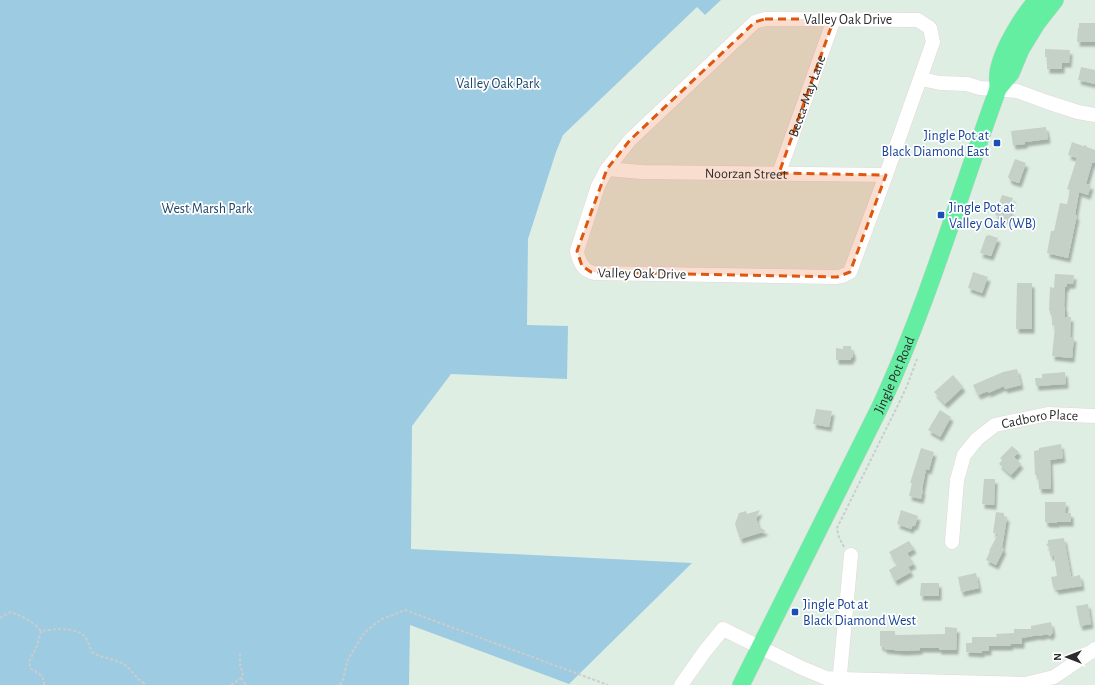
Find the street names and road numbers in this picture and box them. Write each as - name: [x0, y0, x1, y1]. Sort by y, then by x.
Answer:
- street label: Valley Oak Drive: [804, 13, 892, 27]
- street label: Becca-May Lane: [786, 53, 829, 139]
- street label: Noorzan Street: [705, 167, 788, 182]
- street label: Valley Oak Drive: [598, 266, 686, 282]
- street label: Jingle Pot Road: [872, 335, 917, 416]
- street label: Cadboro Place: [1000, 408, 1078, 432]

